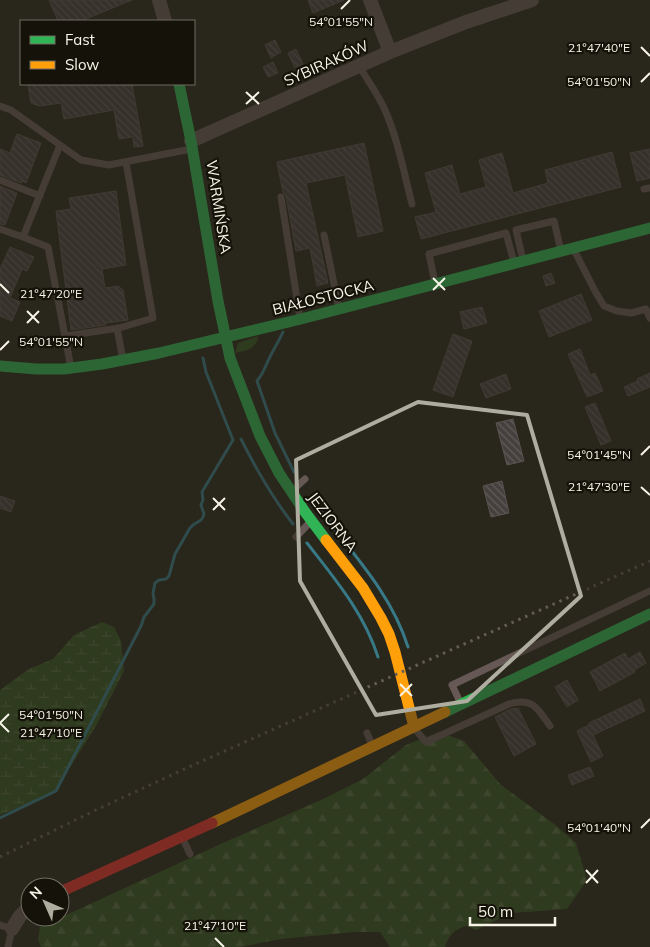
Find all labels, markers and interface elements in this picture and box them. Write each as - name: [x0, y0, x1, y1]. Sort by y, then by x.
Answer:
- text: 54°01'55"N: [309, 14, 373, 29]
- legend: [20, 20, 195, 85]
- text: Fast: [65, 30, 95, 49]
- street label: SYBIRAKÓW: [281, 36, 372, 90]
- text: 21°47'40"E: [568, 40, 630, 55]
- text: Slow: [65, 55, 99, 74]
- text: 54°01'50"N: [567, 74, 631, 89]
- street label: WARMIŃSKA: [202, 159, 236, 255]
- street label: BIAŁOSTOCKA: [270, 275, 376, 319]
- text: 21°47'20"E: [20, 286, 82, 301]
- text: 54°01'55"N: [19, 334, 83, 349]
- text: 54°01'45"N: [567, 447, 631, 462]
- text: 21°47'30"E: [568, 479, 630, 494]
- street label: JEZIORNA: [304, 488, 362, 556]
- text: 54°01'50"N: [19, 707, 83, 722]
- text: 21°47'10"E: [20, 725, 82, 740]
- text: 54°01'40"N: [567, 820, 631, 835]
- north arrow: [20, 877, 70, 927]
- text: N: [26, 883, 46, 903]
- scale bar: [470, 894, 555, 926]
- text: 50 m: [478, 902, 513, 921]
- text: 21°47'10"E: [184, 918, 246, 933]

